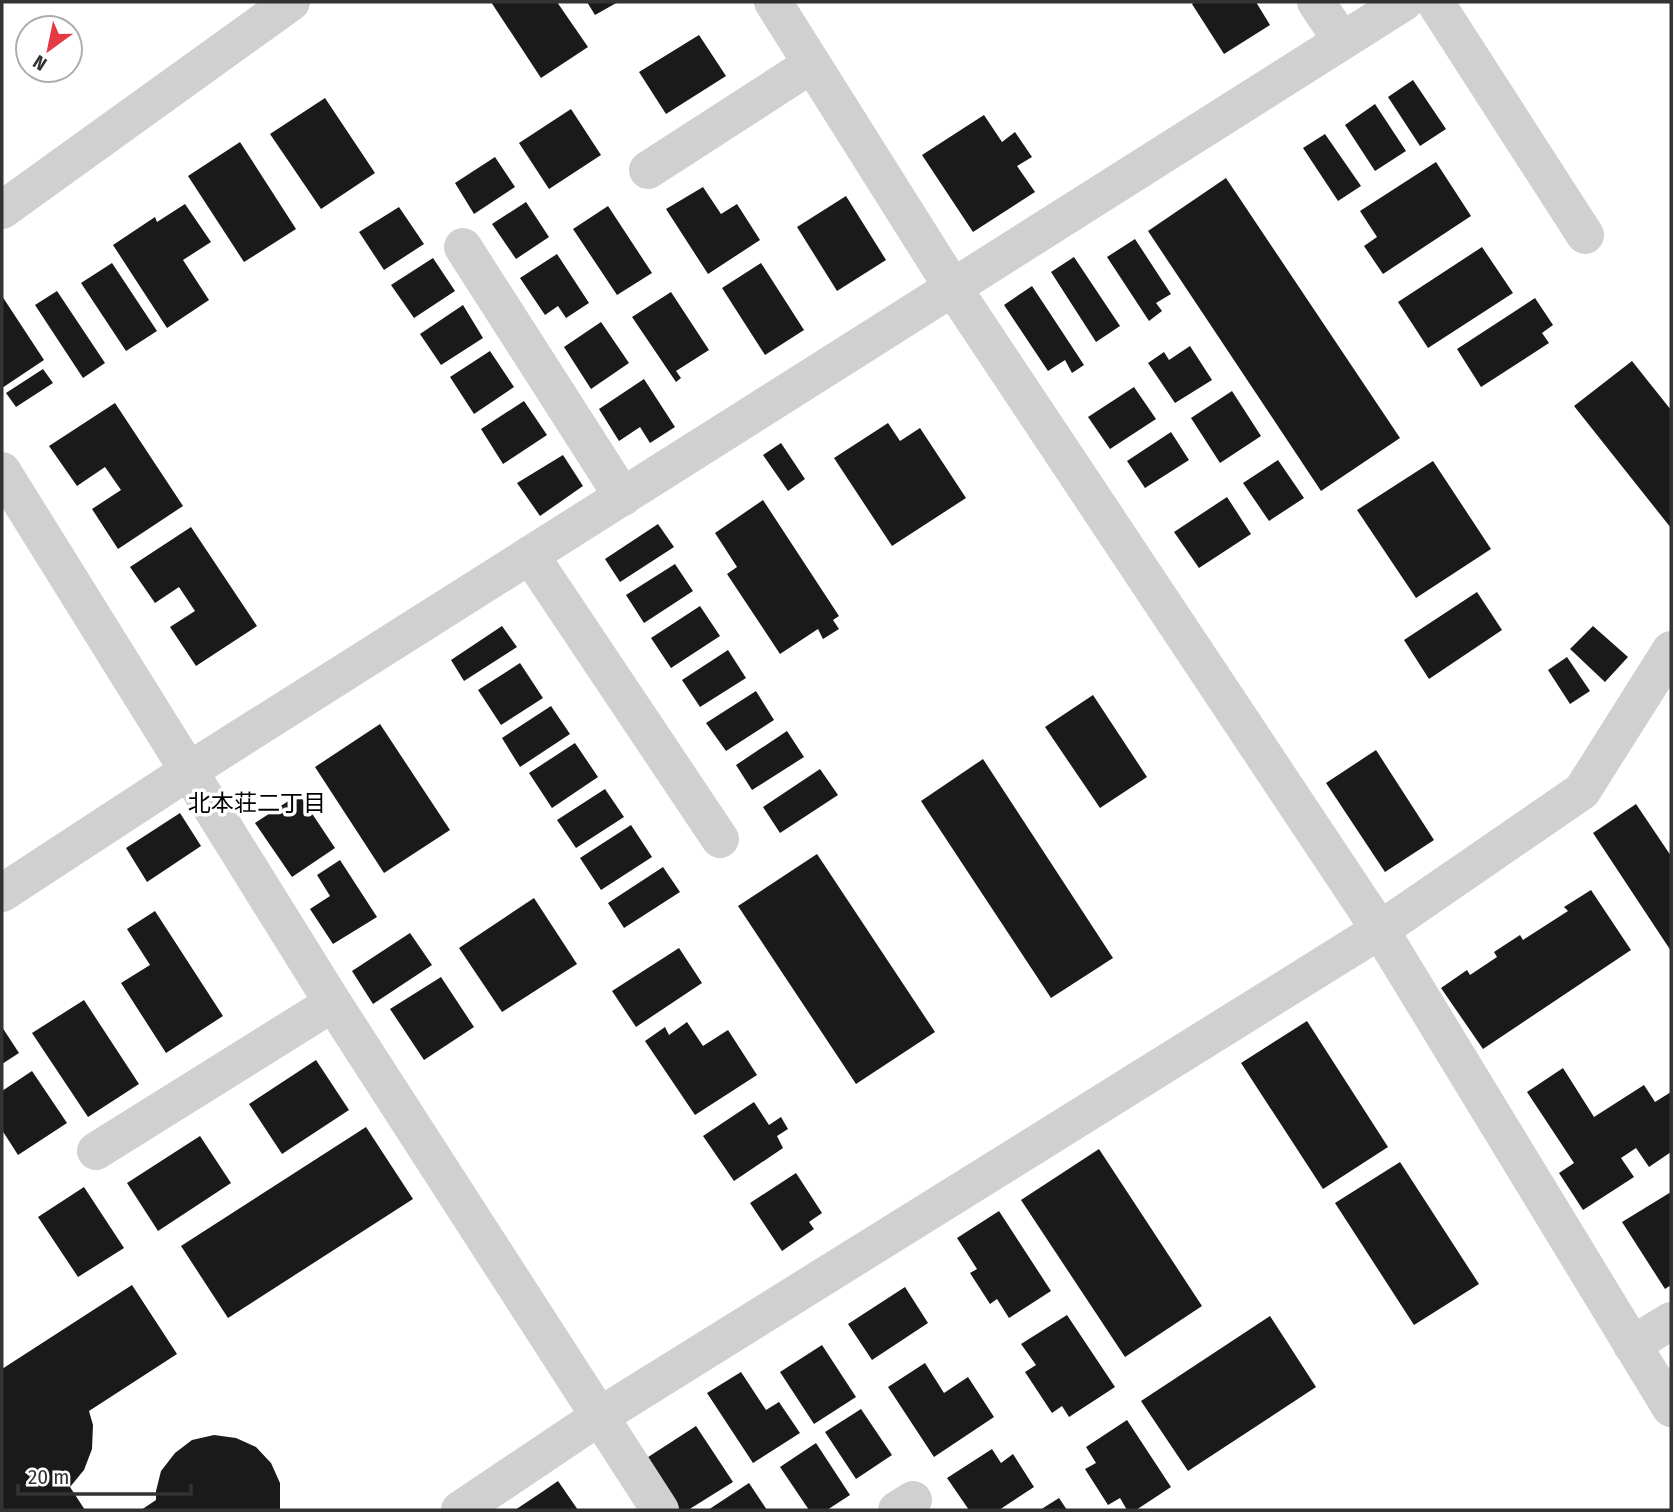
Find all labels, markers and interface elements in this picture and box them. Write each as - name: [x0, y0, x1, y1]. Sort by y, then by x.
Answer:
- north arrow: [14, 14, 84, 84]
- text: N: [29, 50, 51, 76]
- district label: 北本荘二丁目: [188, 789, 326, 817]
- scale bar: [18, 1452, 191, 1496]
- text: 20 m: [28, 1464, 69, 1490]

